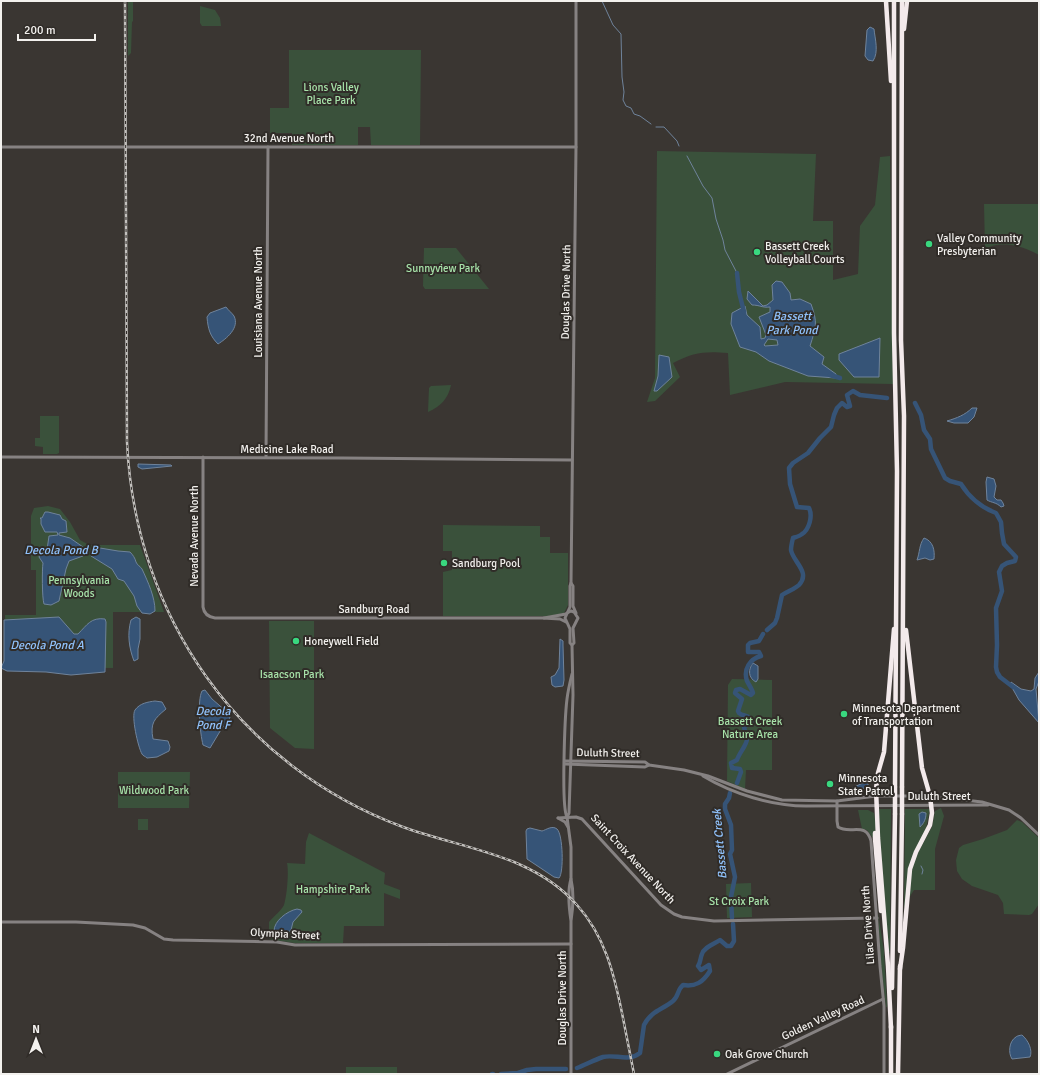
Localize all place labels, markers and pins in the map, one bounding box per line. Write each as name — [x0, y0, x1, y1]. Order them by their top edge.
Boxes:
place label: Valley Community Presbyterian — [937, 232, 1022, 258]
marker: Valley Community Presbyterian — [924, 239, 934, 249]
place label: Bassett Creek Volleyball Courts — [765, 240, 845, 266]
marker: Bassett Creek Volleyball Courts — [752, 247, 762, 257]
place label: Sandburg Pool — [452, 557, 520, 570]
marker: Sandburg Pool — [439, 558, 449, 568]
place label: Honeywell Field — [304, 635, 379, 648]
marker: Honeywell Field — [291, 636, 301, 646]
place label: Minnesota Department of Transportation — [852, 702, 960, 728]
marker: Minnesota Department of Transportation — [839, 709, 849, 719]
place label: Minnesota State Patrol — [838, 772, 893, 798]
marker: Minnesota State Patrol — [825, 779, 835, 789]
place label: Oak Grove Church — [725, 1048, 809, 1061]
marker: Oak Grove Church — [712, 1049, 722, 1059]

